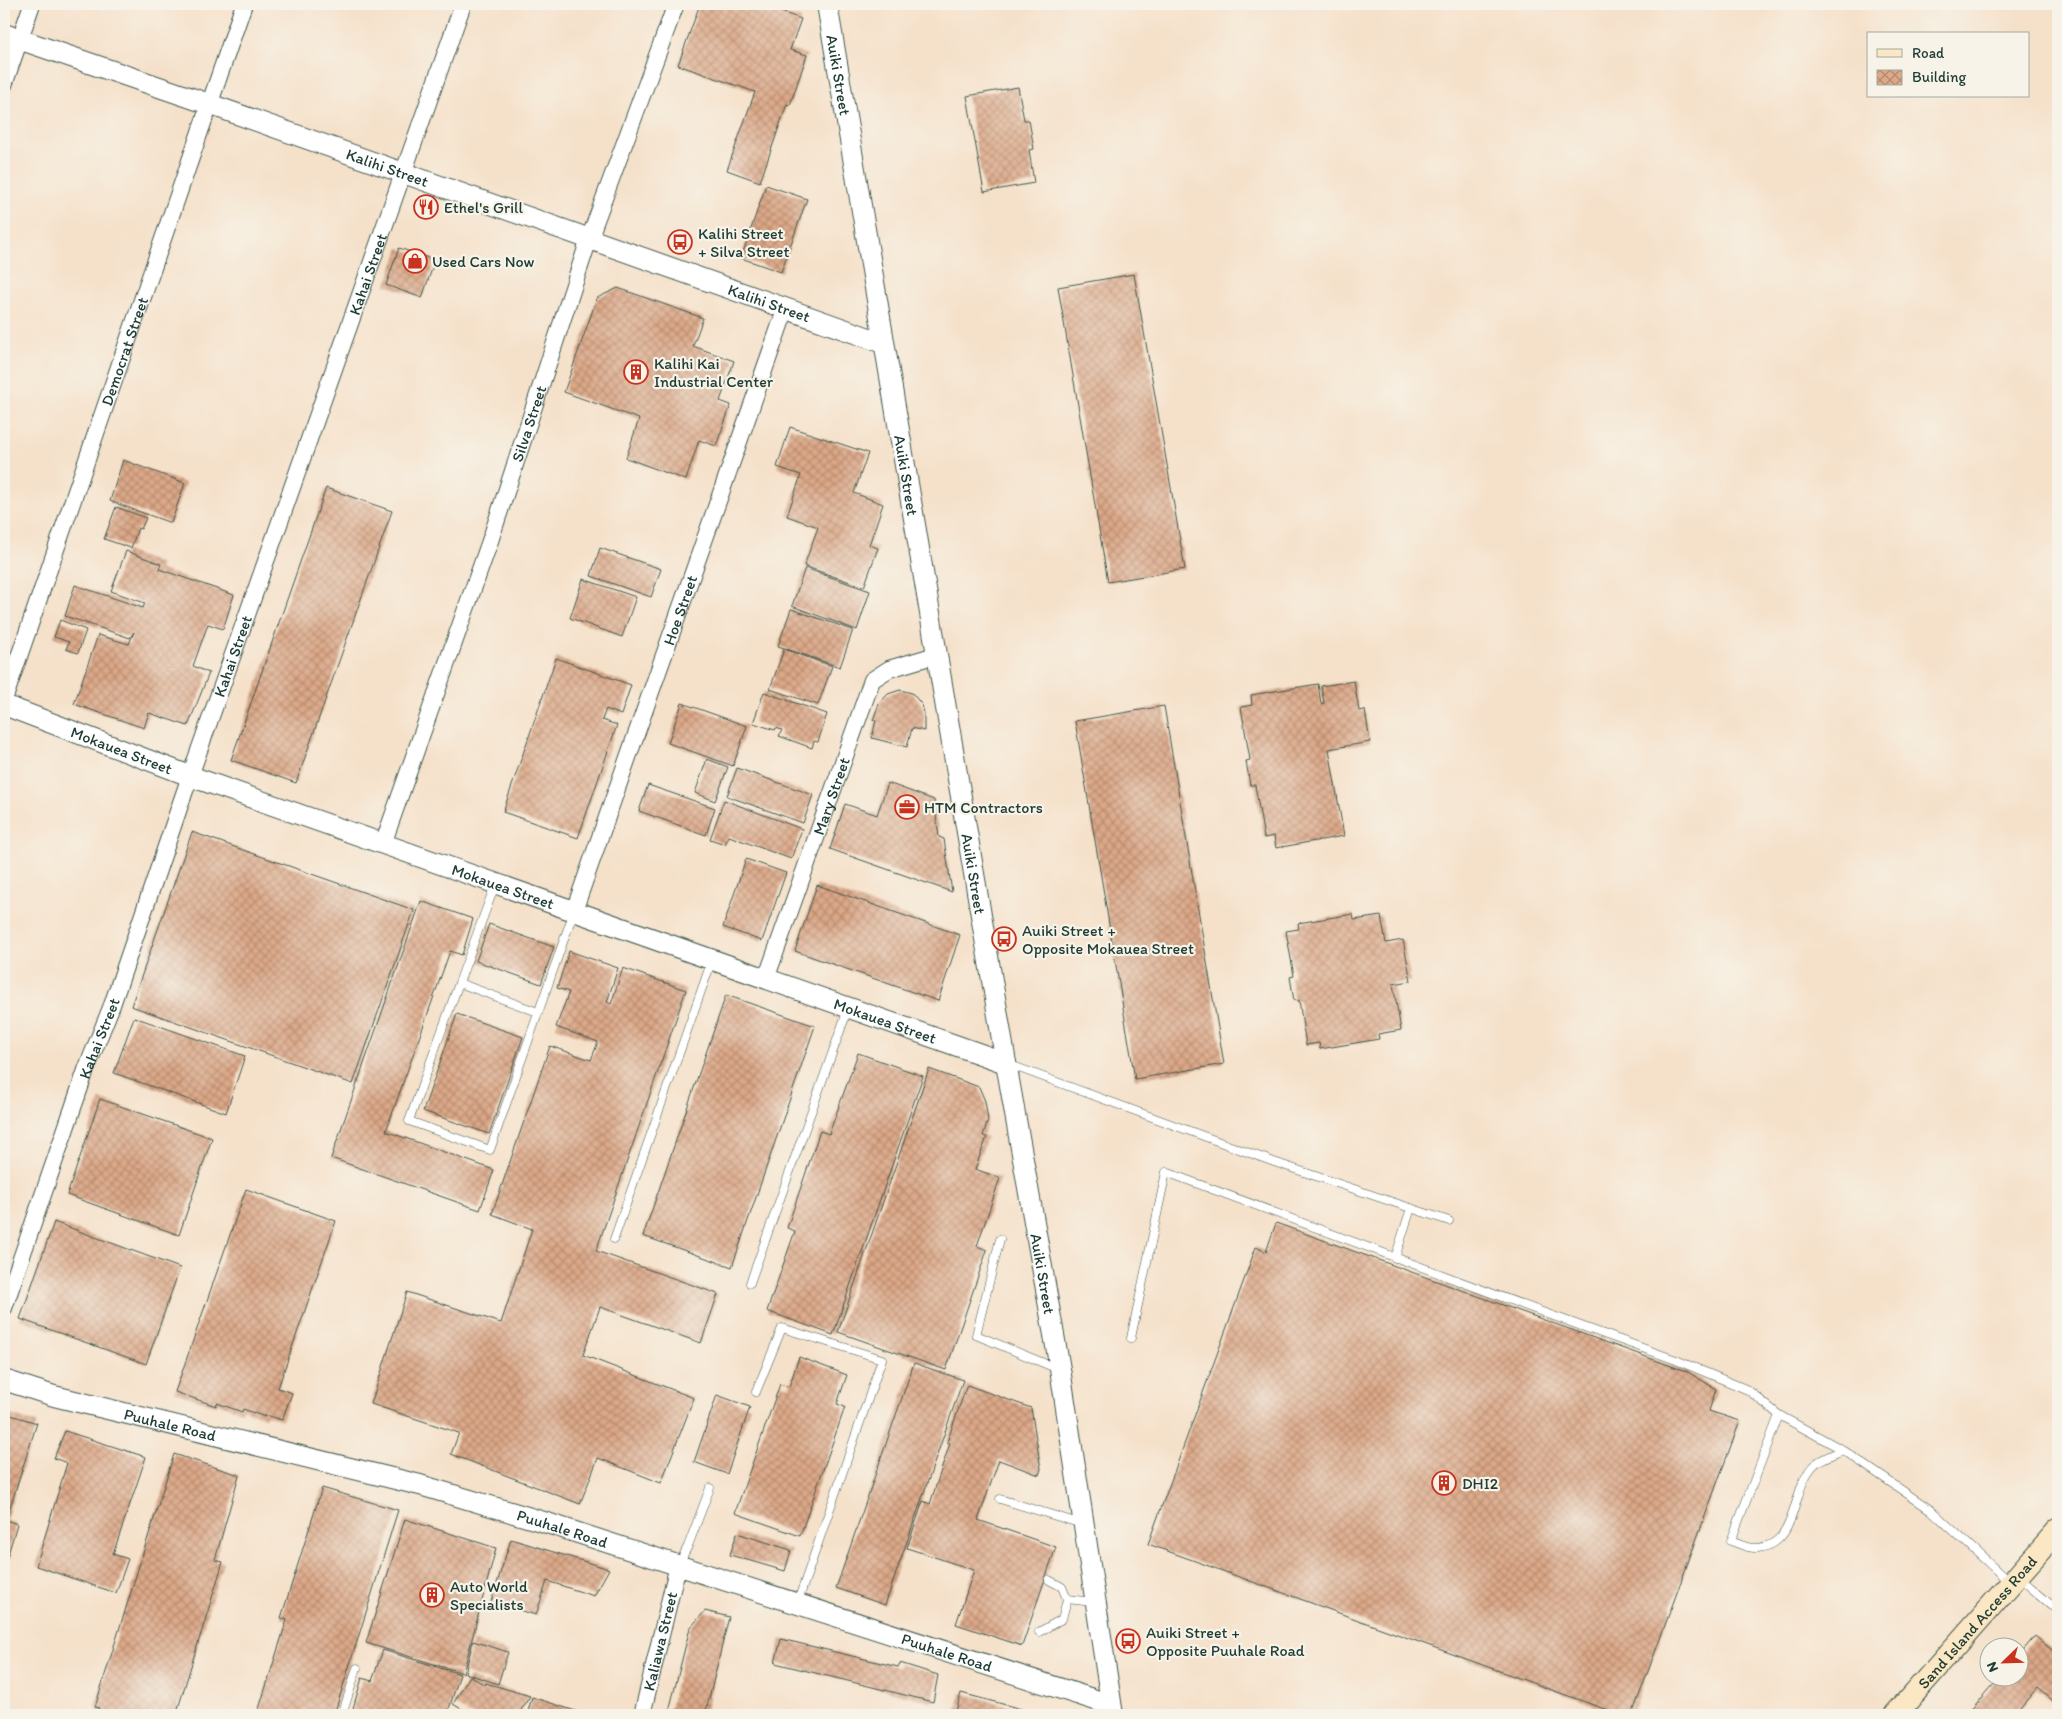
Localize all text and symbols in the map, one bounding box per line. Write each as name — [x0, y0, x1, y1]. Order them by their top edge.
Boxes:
legend — [1867, 32, 2030, 98]
street label: Auiki Street — [822, 33, 855, 117]
text: Road — [1912, 44, 1945, 62]
text: Building — [1912, 68, 1966, 86]
street label: Kalihi Street — [344, 144, 431, 191]
restaurant icon: Ethel's Grill — [413, 194, 439, 220]
place label: Ethel's Grill — [444, 198, 524, 217]
place label: Kalihi Street + Silva Street — [698, 224, 789, 261]
bus stop icon: Kalihi Street + Silva Street — [667, 229, 693, 255]
street label: Kahai Street — [345, 231, 391, 318]
shop icon: Used Cars Now — [402, 248, 428, 274]
place label: Used Cars Now — [432, 252, 535, 271]
street label: Kalihi Street — [725, 280, 813, 326]
street label: Democrat Street — [97, 294, 152, 408]
place label: Kalihi Kai Industrial Center — [654, 354, 774, 391]
building icon: Kalihi Kai Industrial Center — [623, 359, 649, 385]
street label: Silva Street — [508, 383, 550, 464]
street label: Auiki Street — [890, 434, 922, 517]
street label: Hoe Street — [659, 573, 701, 648]
street label: Kahai Street — [210, 613, 256, 700]
street label: Mokauea Street — [68, 722, 175, 778]
street label: Mary Street — [809, 755, 854, 838]
office icon: HTM Contractors — [894, 794, 920, 820]
place label: HTM Contractors — [924, 798, 1043, 817]
street label: Auiki Street — [957, 832, 990, 916]
street label: Mokauea Street — [449, 860, 557, 913]
place label: Auiki Street + Opposite Mokauea Street — [1022, 921, 1194, 958]
bus stop icon: Auiki Street + Opposite Mokauea Street — [991, 926, 1017, 952]
street label: Mokauea Street — [831, 994, 939, 1048]
street label: Kahai Street — [75, 996, 124, 1081]
street label: Auiki Street — [1026, 1232, 1059, 1316]
street label: Puuhale Road — [122, 1404, 218, 1445]
building icon: DHI2 — [1431, 1470, 1457, 1496]
place label: DHI2 — [1462, 1474, 1499, 1493]
street label: Puuhale Road — [515, 1505, 610, 1552]
street label: Sand Island Access Road — [1914, 1552, 2041, 1693]
place label: Auto World Specialists — [450, 1577, 528, 1614]
building icon: Auto World Specialists — [419, 1582, 445, 1608]
street label: Kaliawa Street — [639, 1590, 681, 1693]
place label: Auiki Street + Opposite Puuhale Road — [1146, 1623, 1305, 1660]
bus stop icon: Auiki Street + Opposite Puuhale Road — [1115, 1628, 1141, 1654]
street label: Puuhale Road — [899, 1629, 995, 1676]
north arrow — [1980, 1636, 2030, 1686]
text: N — [1983, 1659, 2002, 1675]

